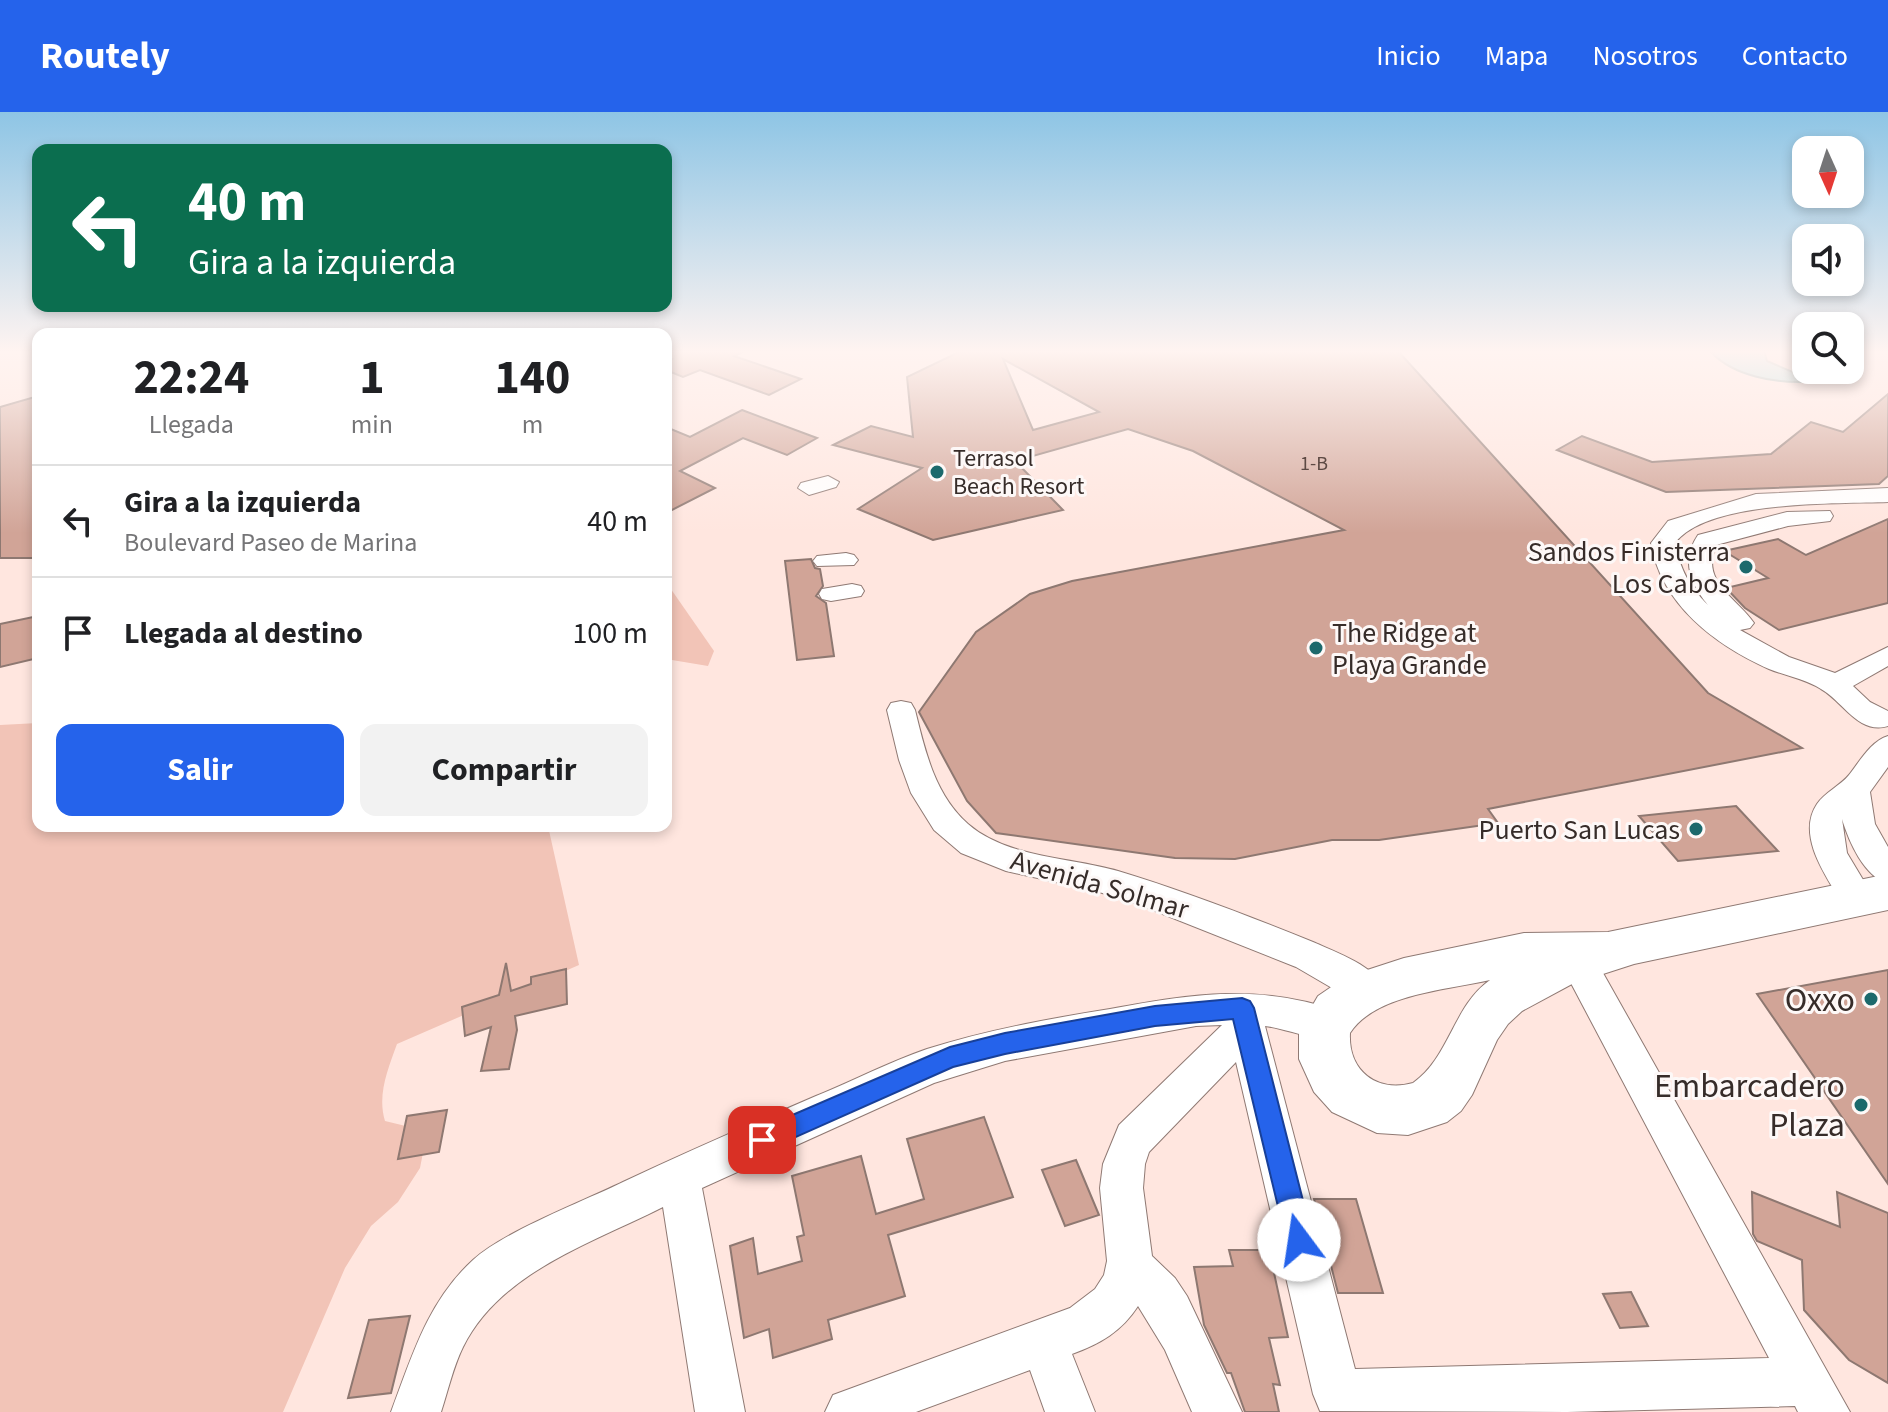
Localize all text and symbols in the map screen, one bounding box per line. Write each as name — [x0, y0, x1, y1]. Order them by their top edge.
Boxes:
text: Routely — [40, 29, 170, 83]
text: Inicio — [1376, 36, 1441, 76]
text: Mapa — [1485, 36, 1548, 76]
text: Nosotros — [1592, 36, 1698, 76]
text: Contacto — [1742, 36, 1848, 76]
north arrow — [1792, 136, 1864, 208]
map controls — [1792, 136, 1864, 384]
text: 40 m — [188, 163, 306, 242]
icon: left — [56, 176, 160, 280]
button: sound — [1792, 224, 1864, 296]
text: Gira a la izquierda — [188, 237, 456, 288]
button: search — [1792, 312, 1864, 384]
text: 22:24 — [133, 344, 249, 412]
text: 1 — [359, 344, 385, 412]
text: 140 — [494, 344, 570, 412]
text: Llegada — [149, 406, 234, 443]
text: min — [351, 406, 393, 443]
text: m — [522, 406, 543, 443]
place label: Terrasol Beach Resort — [953, 441, 1084, 504]
house number: 1-B — [1300, 450, 1328, 478]
marker: Terrasol Beach Resort — [928, 463, 946, 481]
text: Gira a la izquierda — [124, 481, 361, 524]
icon: left — [56, 499, 100, 543]
text: 40 m — [587, 500, 648, 543]
text: Boulevard Paseo de Marina — [124, 524, 417, 561]
place label: Sandos Finisterra Los Cabos — [1528, 532, 1730, 604]
marker: Sandos Finisterra Los Cabos — [1737, 558, 1755, 576]
icon: arrive — [56, 611, 100, 655]
text: Llegada al destino — [124, 612, 363, 655]
text: 100 m — [572, 612, 648, 655]
place label: The Ridge at Playa Grande — [1332, 613, 1487, 685]
marker: The Ridge at Playa Grande — [1307, 639, 1325, 657]
button: Salir — [56, 724, 344, 816]
button: Compartir — [360, 724, 648, 816]
place label: Puerto San Lucas — [1479, 810, 1680, 850]
marker: Puerto San Lucas — [1687, 820, 1705, 838]
street label: Avenida Solmar — [1006, 840, 1194, 930]
place label: Oxxo — [1785, 976, 1855, 1025]
marker: Oxxo — [1862, 990, 1880, 1008]
place label: Embarcadero Plaza — [1654, 1062, 1845, 1150]
marker: Embarcadero Plaza — [1852, 1096, 1870, 1114]
pin — [728, 1106, 796, 1174]
icon: arrive — [740, 1118, 784, 1162]
position arrow — [1257, 1198, 1341, 1282]

